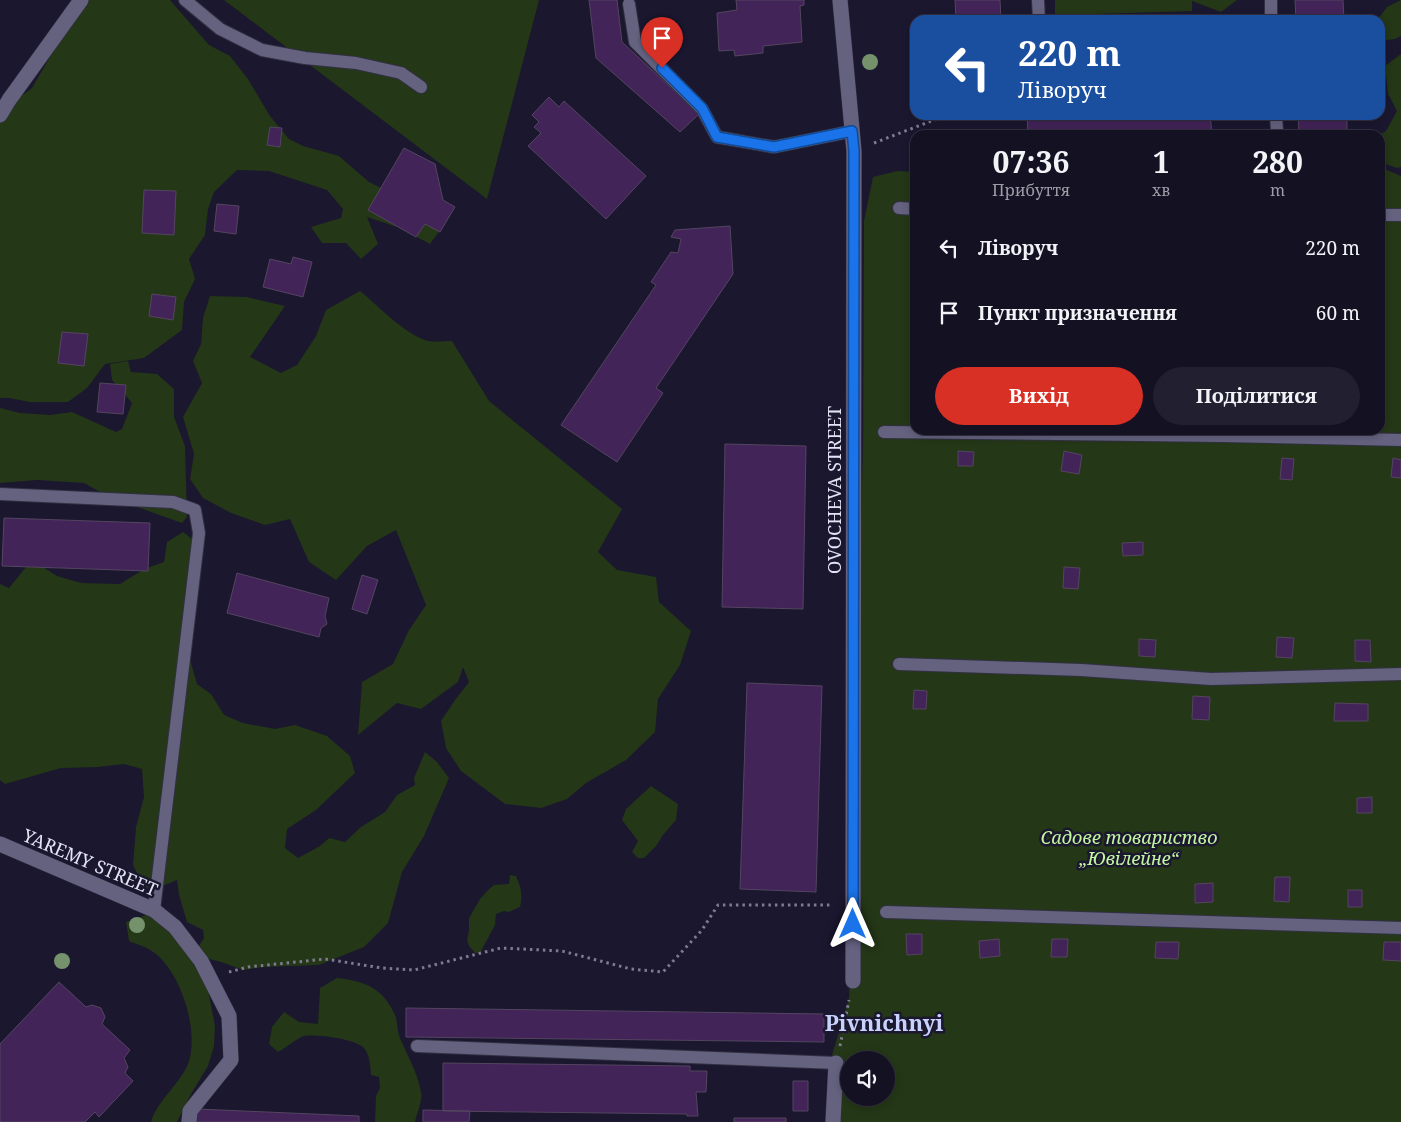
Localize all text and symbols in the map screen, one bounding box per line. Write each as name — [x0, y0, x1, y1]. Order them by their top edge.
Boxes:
pin — [641, 17, 683, 68]
icon: arrive — [648, 24, 676, 52]
text: 220 m — [1018, 29, 1121, 76]
icon: left — [935, 35, 1000, 100]
text: Ліворуч — [1018, 74, 1107, 104]
text: 07:36 — [993, 141, 1069, 182]
text: 1 — [1153, 141, 1170, 182]
text: 280 — [1252, 141, 1303, 182]
text: Прибуття — [992, 179, 1070, 201]
text: хв — [1152, 179, 1170, 201]
text: m — [1270, 179, 1285, 201]
icon: left — [935, 234, 963, 262]
text: Ліворуч — [978, 235, 1058, 261]
text: 220 m — [1305, 235, 1360, 261]
icon: arrive — [935, 299, 963, 327]
text: Пункт призначення — [978, 300, 1177, 326]
text: 60 m — [1316, 300, 1360, 326]
button: Вихід — [935, 367, 1143, 425]
button: Поділитися — [1153, 367, 1360, 425]
street label: OVOCHEVA STREET — [822, 406, 846, 574]
street label: YAREMY STREET — [18, 822, 161, 901]
park label: Садове товариство „Ювілейне“ — [1040, 825, 1218, 870]
position arrow — [826, 897, 878, 949]
district label: Pivnichnyi — [825, 1007, 944, 1037]
map controls — [840, 1051, 895, 1106]
button: sound — [840, 1051, 895, 1106]

